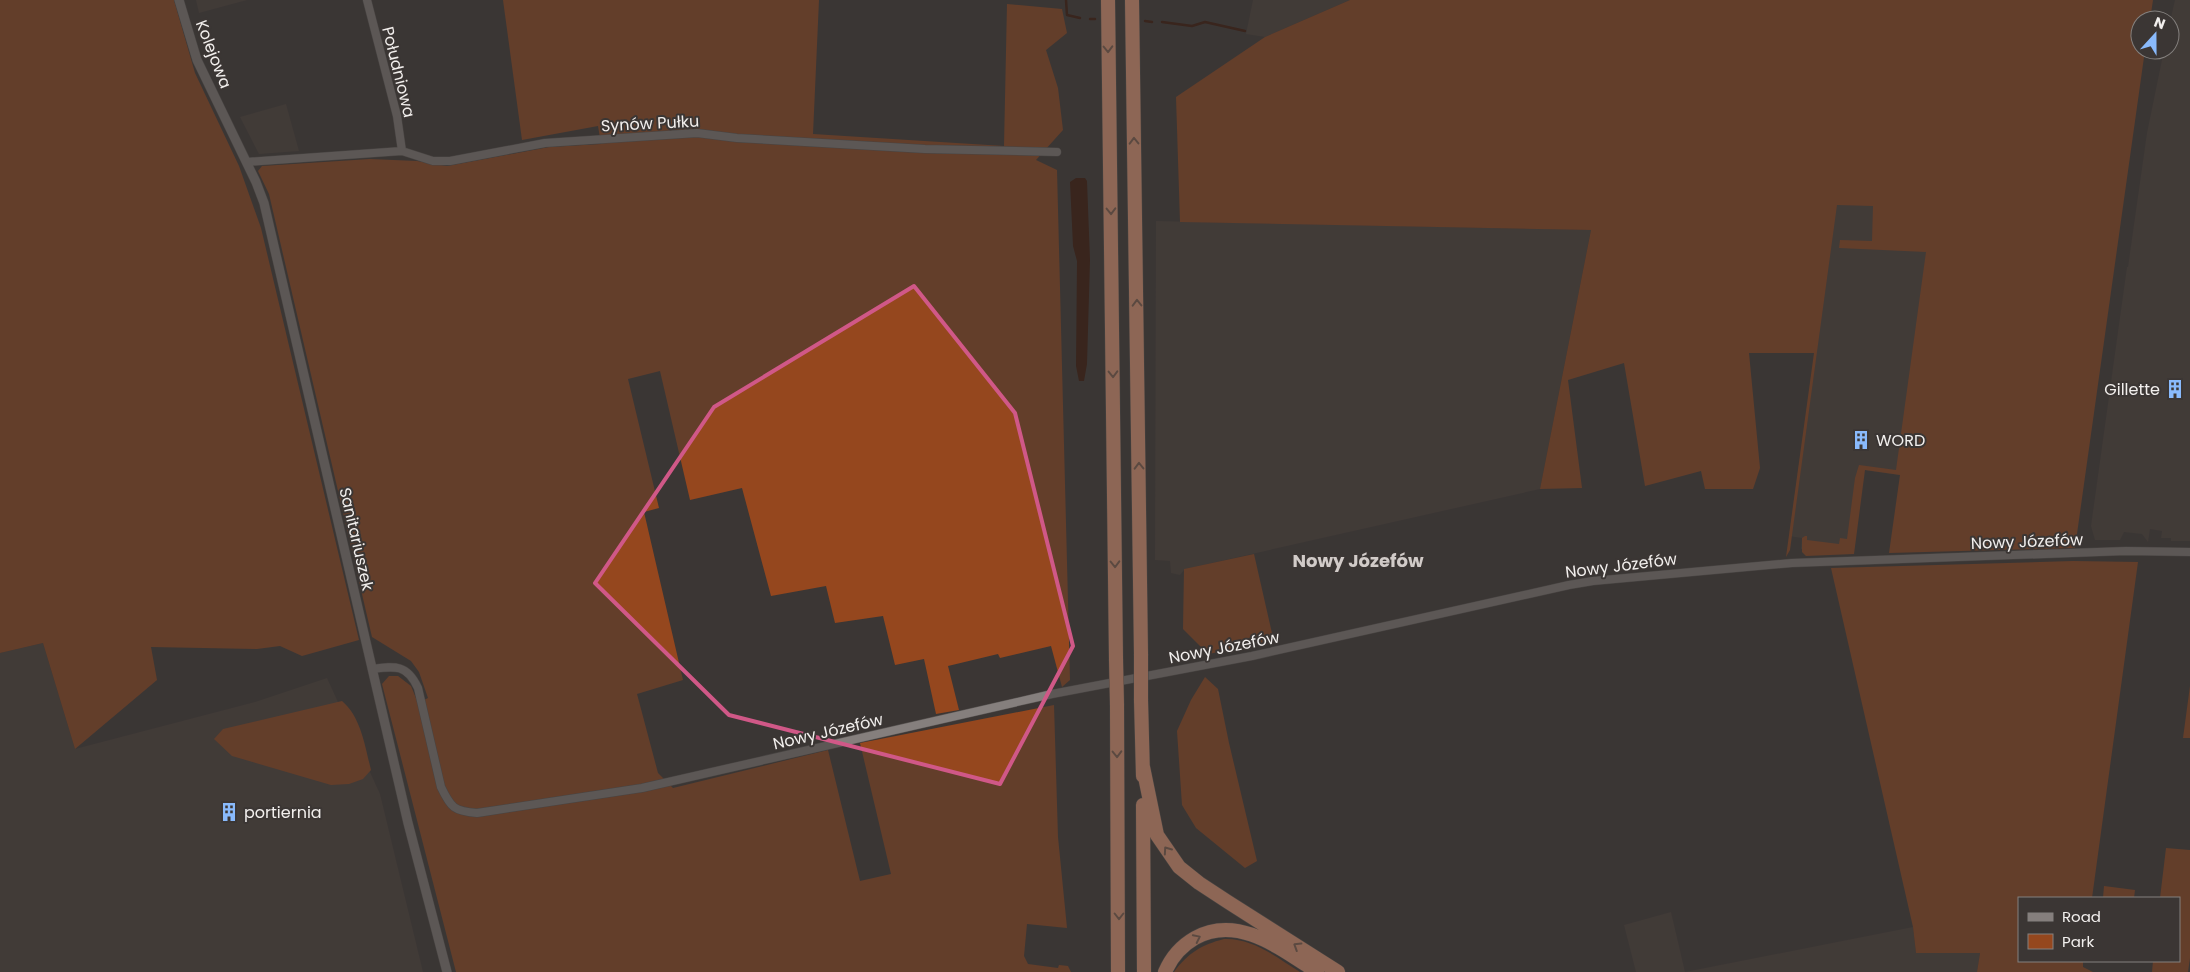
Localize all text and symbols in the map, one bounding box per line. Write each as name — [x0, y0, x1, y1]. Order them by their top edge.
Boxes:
north arrow — [2130, 10, 2180, 60]
text: N — [2151, 12, 2168, 34]
street label: Kolejowa — [190, 17, 237, 92]
street label: Południowa — [376, 24, 421, 120]
one-way arrow — [1103, 45, 1114, 53]
street label: Synów Pułku — [600, 109, 700, 138]
one-way arrow — [1129, 137, 1139, 144]
one-way arrow — [1105, 207, 1116, 215]
one-way arrow — [1131, 299, 1142, 307]
one-way arrow — [1107, 370, 1118, 378]
place label: Gillette — [2104, 378, 2160, 401]
building icon: Gillette — [2164, 378, 2186, 400]
building icon: WORD — [1850, 429, 1872, 451]
place label: WORD — [1876, 429, 1925, 452]
one-way arrow — [1134, 462, 1144, 470]
street label: Sanitariuszek — [334, 485, 380, 594]
street label: Nowy Józefów — [1970, 528, 2084, 555]
street label: Nowy Józefów — [1564, 547, 1678, 584]
district label: Nowy Józefów — [1292, 548, 1424, 573]
one-way arrow — [1110, 560, 1120, 568]
street label: Nowy Józefów — [1167, 625, 1281, 670]
street label: Nowy Józefów — [771, 708, 885, 755]
one-way arrow — [1112, 750, 1122, 758]
building icon: portiernia — [218, 801, 240, 823]
place label: portiernia — [244, 801, 322, 824]
one-way arrow — [1164, 846, 1173, 856]
legend — [2018, 897, 2180, 962]
text: Road — [2062, 906, 2101, 927]
one-way arrow — [1114, 912, 1124, 920]
text: Park — [2062, 931, 2094, 952]
one-way arrow — [1192, 933, 1201, 944]
one-way arrow — [1293, 943, 1303, 952]

